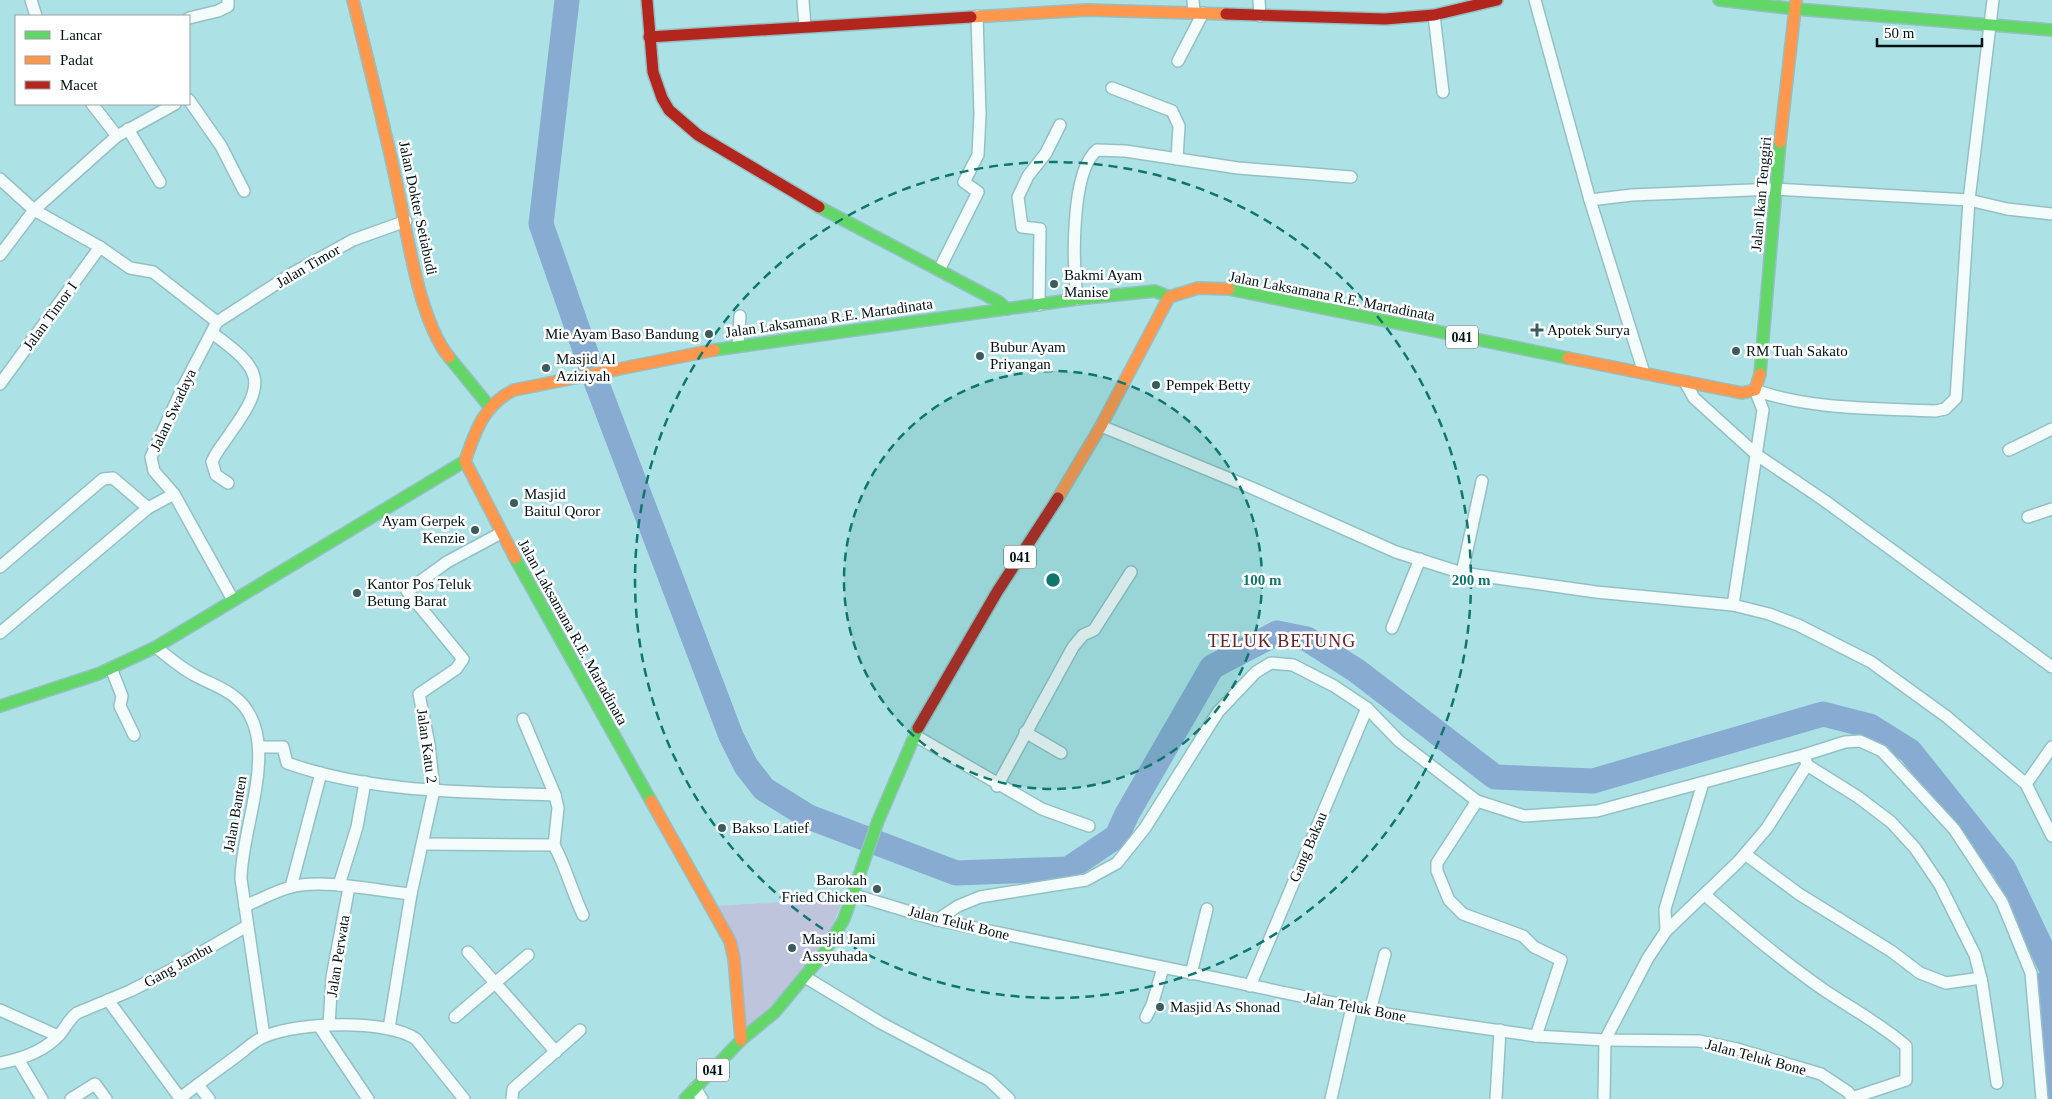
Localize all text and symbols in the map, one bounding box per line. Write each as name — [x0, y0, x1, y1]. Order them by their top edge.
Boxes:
legend — [15, 15, 190, 105]
scale bar — [1877, 15, 1982, 47]
text: 50 m — [1884, 25, 1915, 41]
text: Lancar — [60, 27, 102, 43]
text: Padat — [60, 52, 94, 68]
text: Macet — [60, 77, 98, 93]
street label: Jalan Ikan Tenggiri — [1748, 136, 1774, 252]
street label: Jalan Dokter Setiabudi — [396, 140, 440, 276]
street label: Jalan Timor — [273, 241, 343, 291]
place label: Bakmi Ayam Manise — [1064, 267, 1143, 300]
street label: Jalan Laksamana R.E. Martadinata — [1228, 268, 1437, 324]
marker: Bakmi Ayam Manise — [1048, 278, 1060, 290]
street label: Jalan Timor I — [20, 279, 80, 353]
street label: Jalan Laksamana R.E. Martadinata — [724, 295, 934, 341]
place label: Apotek Surya — [1547, 322, 1630, 338]
marker: Apotek Surya — [1531, 324, 1543, 336]
place label: Mie Ayam Baso Bandung — [545, 326, 699, 342]
road number: 041 — [1446, 326, 1478, 348]
marker: Mie Ayam Baso Bandung — [703, 328, 715, 340]
place label: Bubur Ayam Priyangan — [990, 339, 1066, 372]
place label: RM Tuah Sakato — [1746, 343, 1848, 359]
marker: RM Tuah Sakato — [1730, 345, 1742, 357]
marker: Bubur Ayam Priyangan — [974, 350, 986, 362]
place label: Masjid Al Aziziyah — [556, 351, 616, 384]
marker: Masjid Al Aziziyah — [540, 362, 552, 374]
street label: Jalan Swadaya — [147, 366, 199, 454]
place label: Pempek Betty — [1166, 377, 1251, 393]
marker: Pempek Betty — [1150, 379, 1162, 391]
place label: Masjid Baitul Qoror — [524, 486, 600, 519]
marker: Masjid Baitul Qoror — [508, 497, 520, 509]
place label: Ayam Gerpek Kenzie — [382, 513, 465, 546]
marker: Ayam Gerpek Kenzie — [469, 524, 481, 536]
street label: Jalan Laksamana R.E. Martadinata — [515, 536, 631, 728]
road number: 041 — [1004, 546, 1036, 568]
centre of rings — [1044, 571, 1062, 589]
text: 100 m — [1243, 572, 1282, 588]
text: 200 m — [1452, 572, 1491, 588]
place label: Kantor Pos Teluk Betung Barat — [367, 576, 472, 609]
marker: Kantor Pos Teluk Betung Barat — [351, 587, 363, 599]
district label: TELUK BETUNG — [1208, 631, 1356, 651]
street label: Jalan Katu 2 — [414, 708, 440, 784]
street label: Jalan Banten — [220, 774, 250, 853]
street label: Gang Bakau — [1286, 809, 1330, 884]
place label: Bakso Latief — [732, 820, 809, 836]
marker: Bakso Latief — [716, 822, 728, 834]
place label: Barokah Fried Chicken — [782, 872, 867, 905]
marker: Barokah Fried Chicken — [871, 883, 883, 895]
street label: Jalan Teluk Bone — [907, 903, 1012, 943]
street label: Jalan Perwata — [324, 913, 352, 998]
place label: Masjid Jami Assyuhada — [802, 931, 876, 964]
street label: Gang Jambu — [141, 939, 215, 990]
marker: Masjid Jami Assyuhada — [786, 942, 798, 954]
street label: Jalan Teluk Bone — [1303, 989, 1408, 1025]
place label: Masjid As Shonad — [1170, 999, 1281, 1015]
marker: Masjid As Shonad — [1154, 1001, 1166, 1013]
street label: Jalan Teluk Bone — [1704, 1036, 1808, 1078]
road number: 041 — [697, 1058, 729, 1082]

